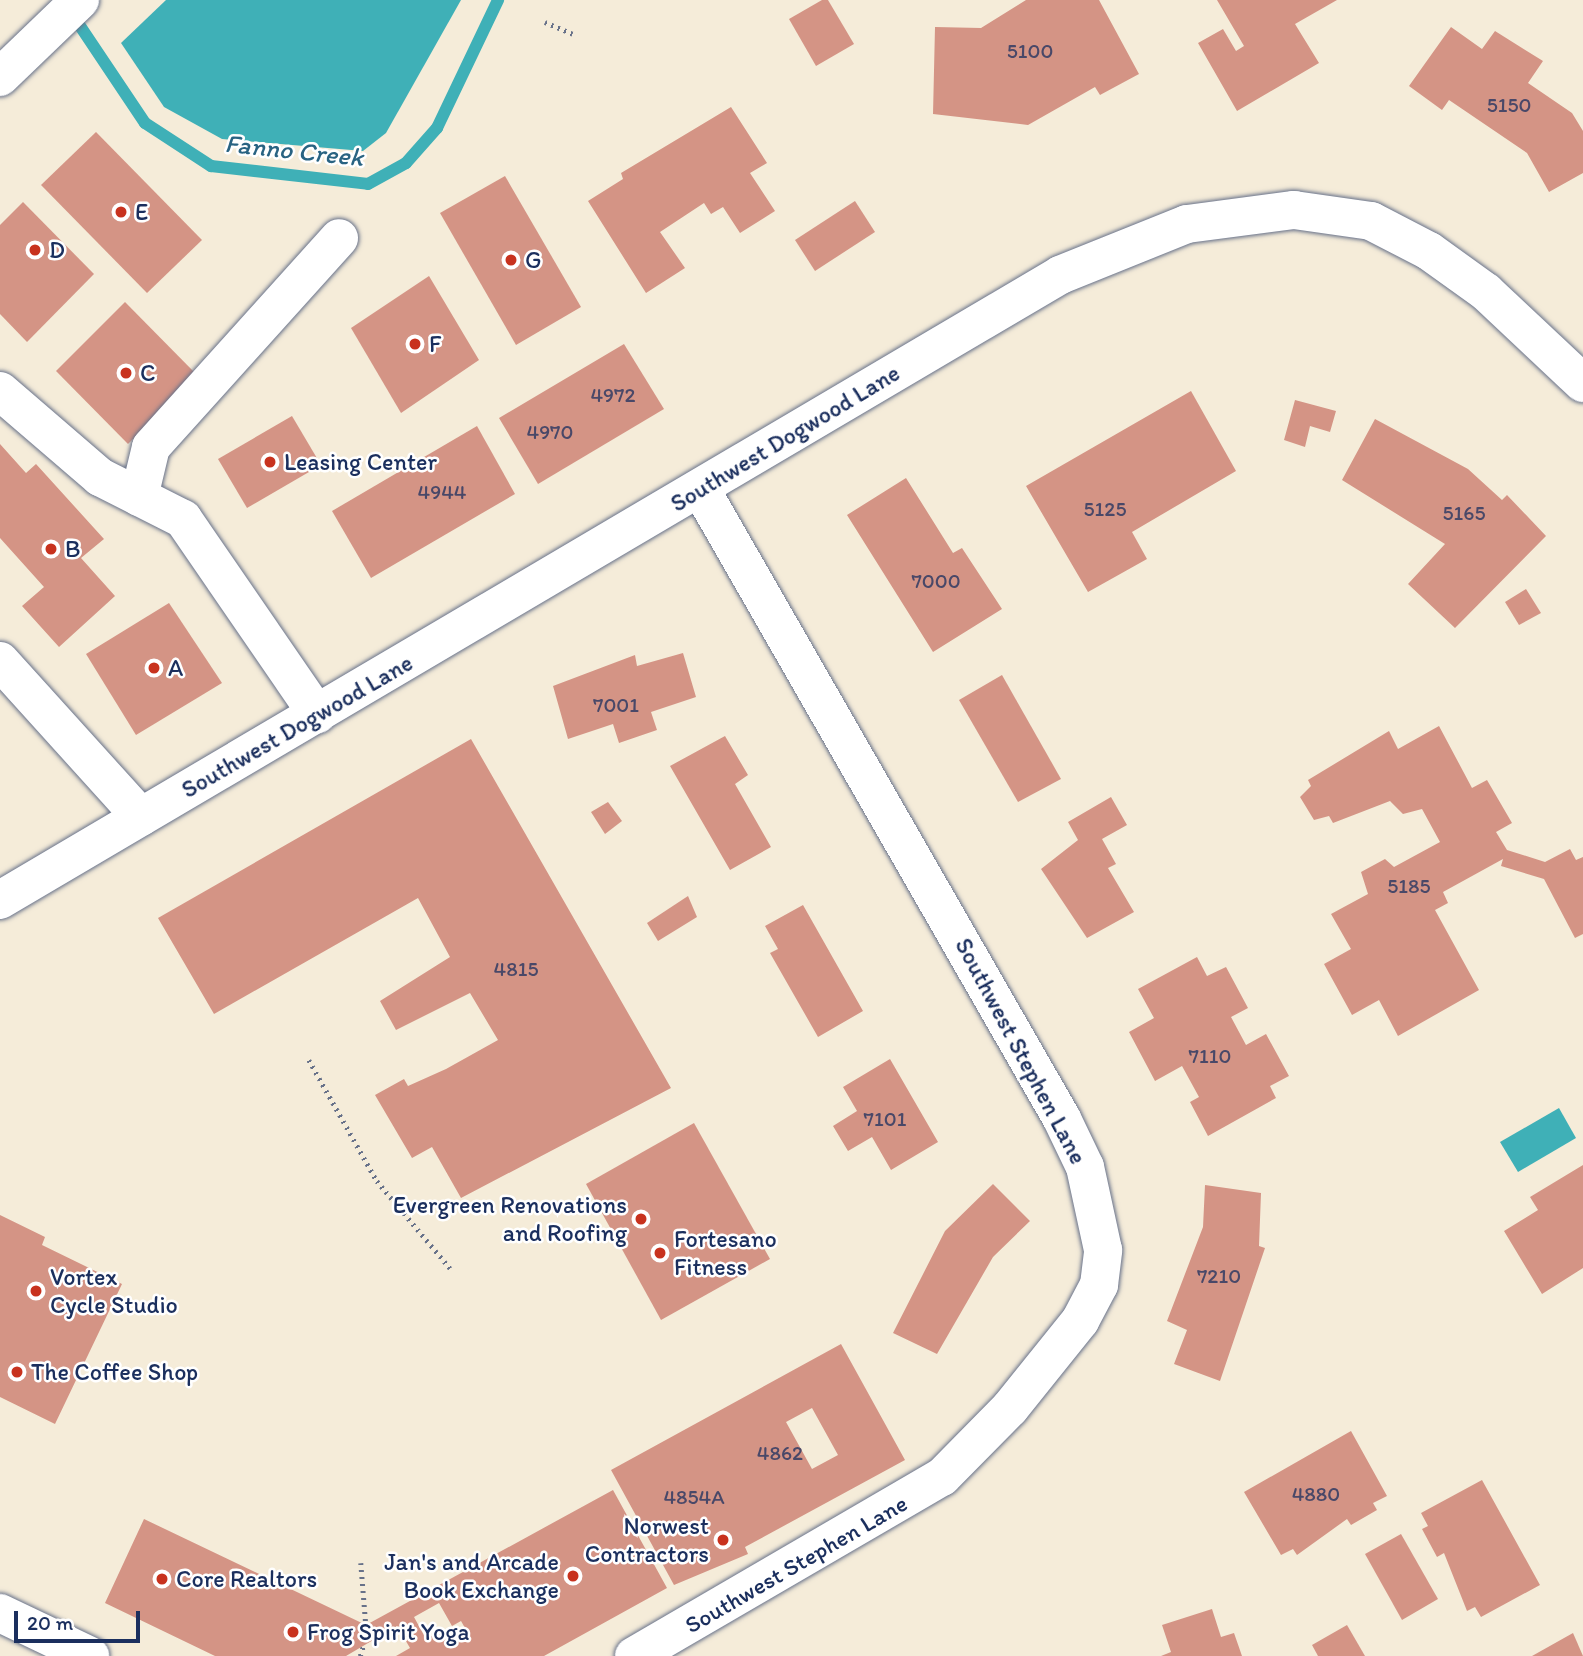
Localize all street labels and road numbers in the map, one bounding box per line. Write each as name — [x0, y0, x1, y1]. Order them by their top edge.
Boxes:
street label: Southwest Dogwood Lane — [665, 358, 905, 518]
street label: Southwest Dogwood Lane — [176, 648, 418, 804]
street label: Southwest Stephen Lane — [949, 933, 1093, 1169]
street label: Southwest Stephen Lane — [680, 1489, 912, 1639]

